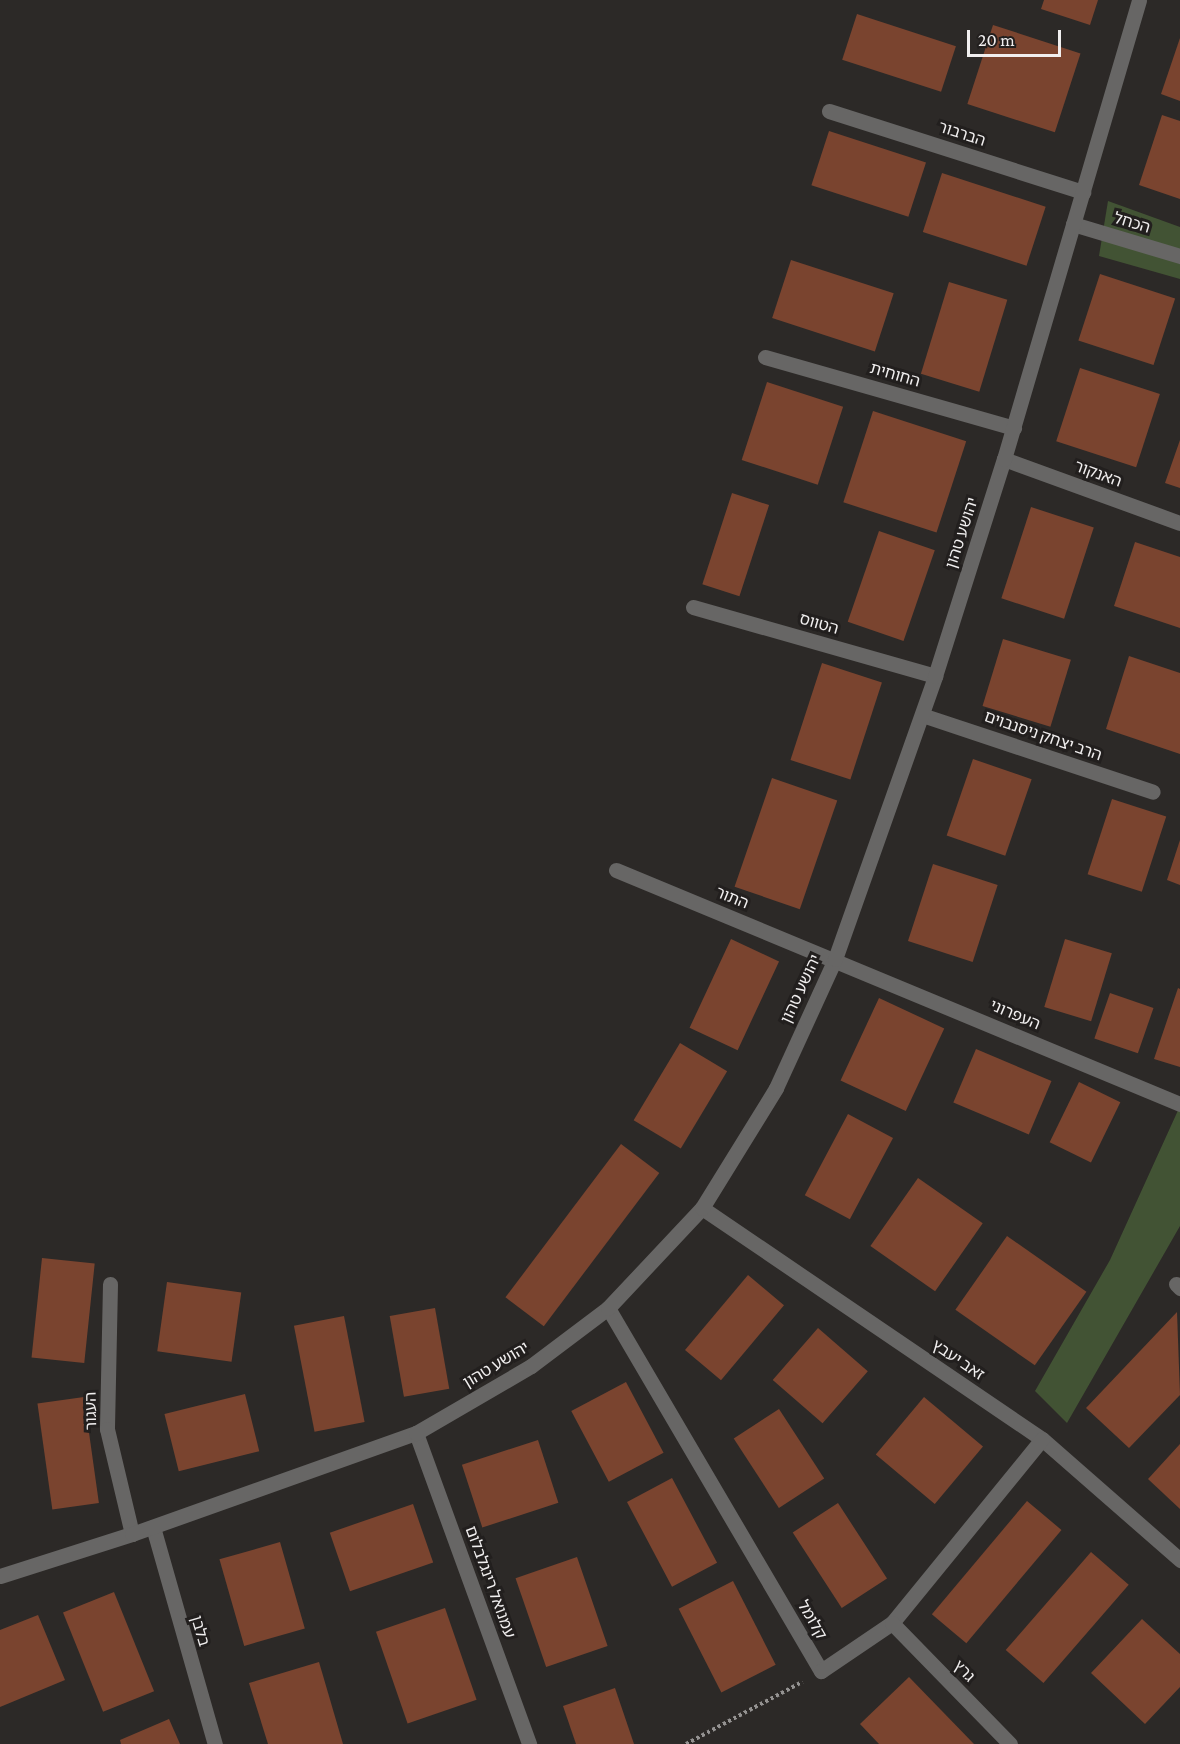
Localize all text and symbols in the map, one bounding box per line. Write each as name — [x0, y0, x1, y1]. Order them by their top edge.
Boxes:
scale bar — [970, 18, 1064, 56]
text: 20 m — [978, 30, 1015, 50]
street label: הברבור — [936, 117, 988, 151]
street label: הכחל — [1111, 208, 1153, 238]
street label: החוחית — [868, 359, 922, 391]
street label: האנקור — [1072, 457, 1124, 491]
street label: יהושע טהון — [941, 495, 983, 571]
street label: הטווס — [797, 609, 841, 639]
street label: הרב יצחק ניסנבוים — [982, 707, 1104, 765]
street label: התור — [713, 883, 751, 913]
street label: יהושע טהון — [777, 952, 825, 1026]
street label: העפרוני — [987, 996, 1043, 1034]
street label: זאב יעבץ — [928, 1335, 988, 1385]
street label: יהושע טהון — [459, 1338, 533, 1392]
street label: העגור — [81, 1392, 101, 1430]
street label: עמנואל רינגלבלום — [461, 1523, 519, 1641]
street label: קלומל — [793, 1597, 831, 1643]
street label: בלבן — [186, 1613, 214, 1649]
street label: גרץ — [949, 1656, 979, 1686]

